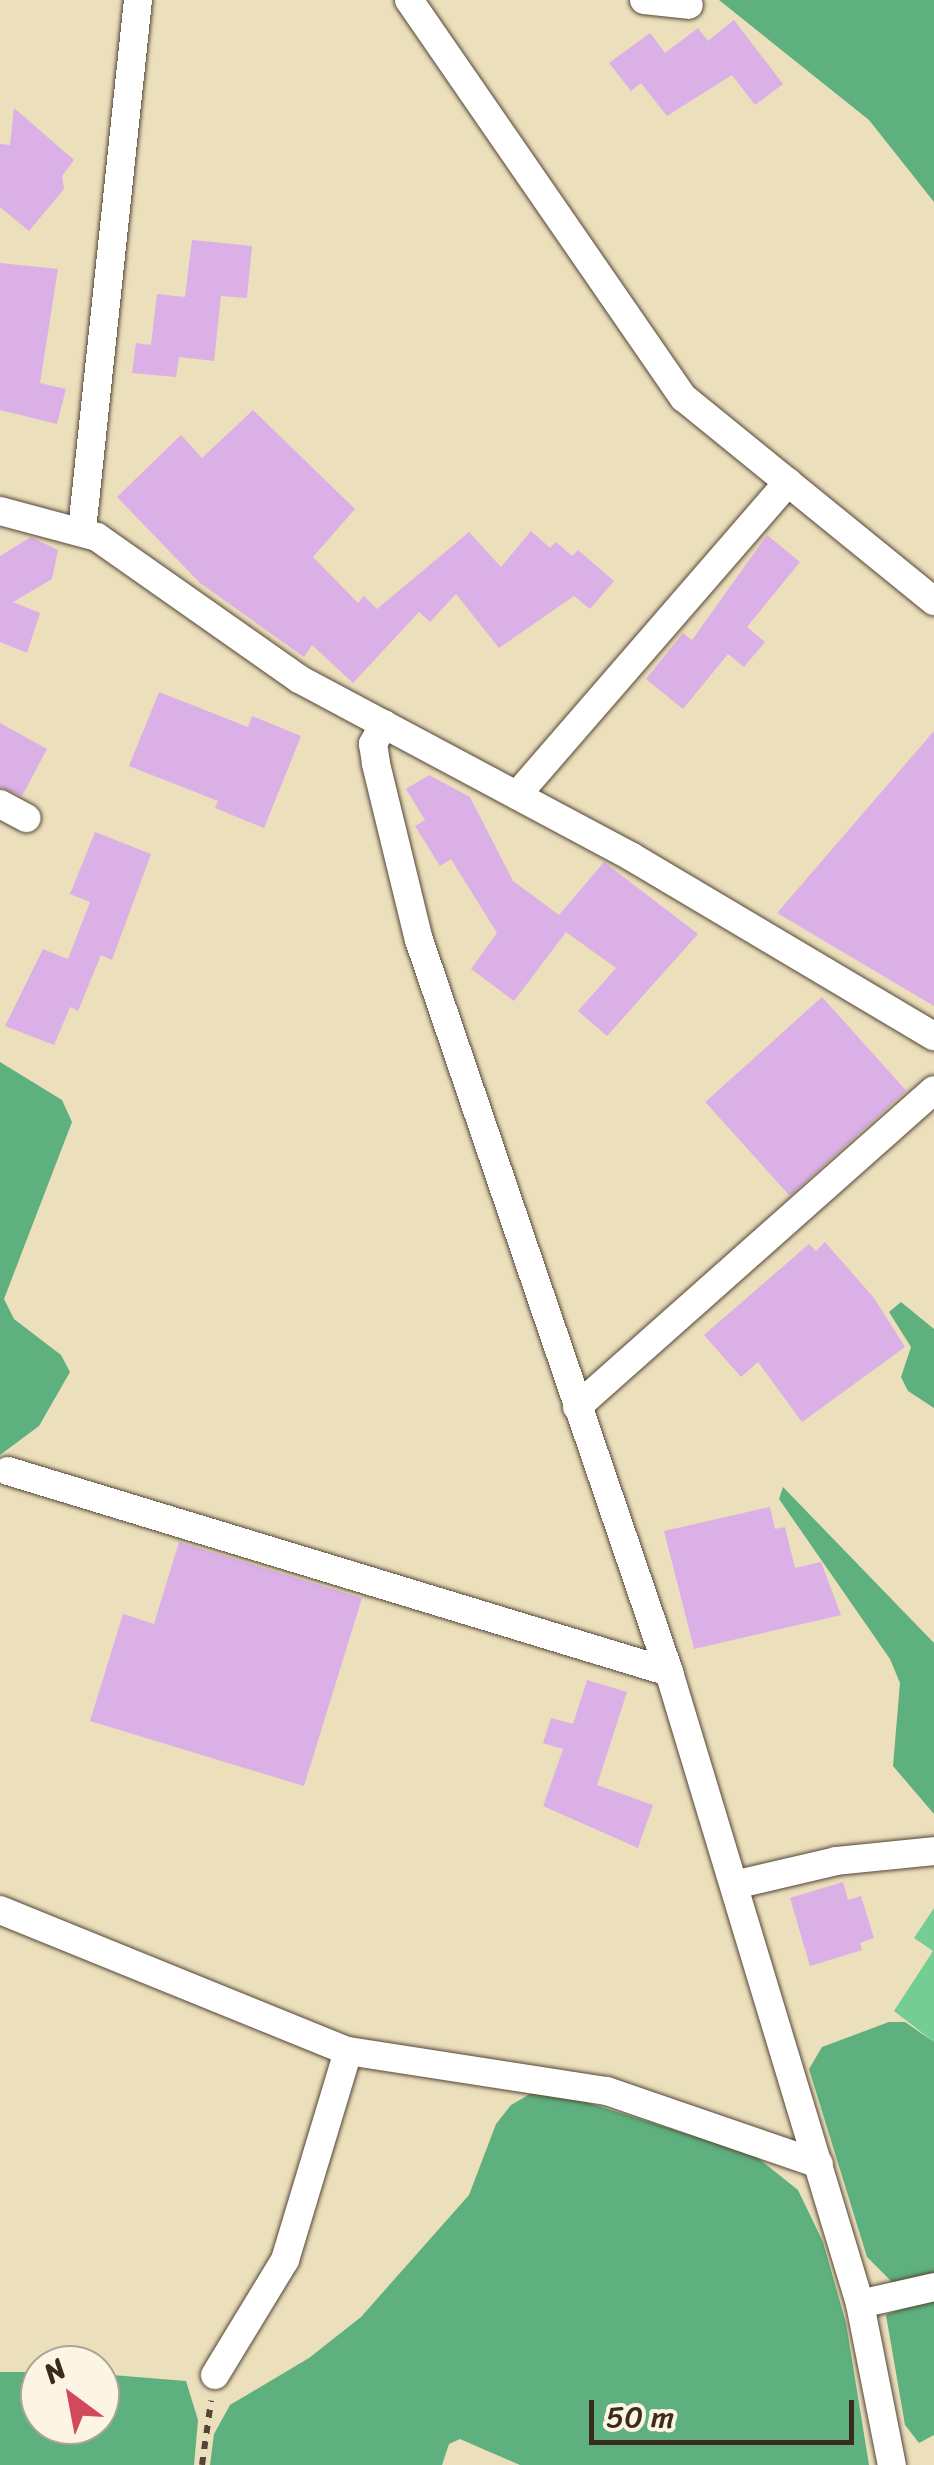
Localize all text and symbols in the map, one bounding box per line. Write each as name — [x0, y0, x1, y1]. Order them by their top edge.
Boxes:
north arrow — [20, 2345, 120, 2445]
text: N — [34, 2345, 76, 2397]
scale bar — [594, 2380, 859, 2442]
text: 50 m — [606, 2390, 674, 2444]

